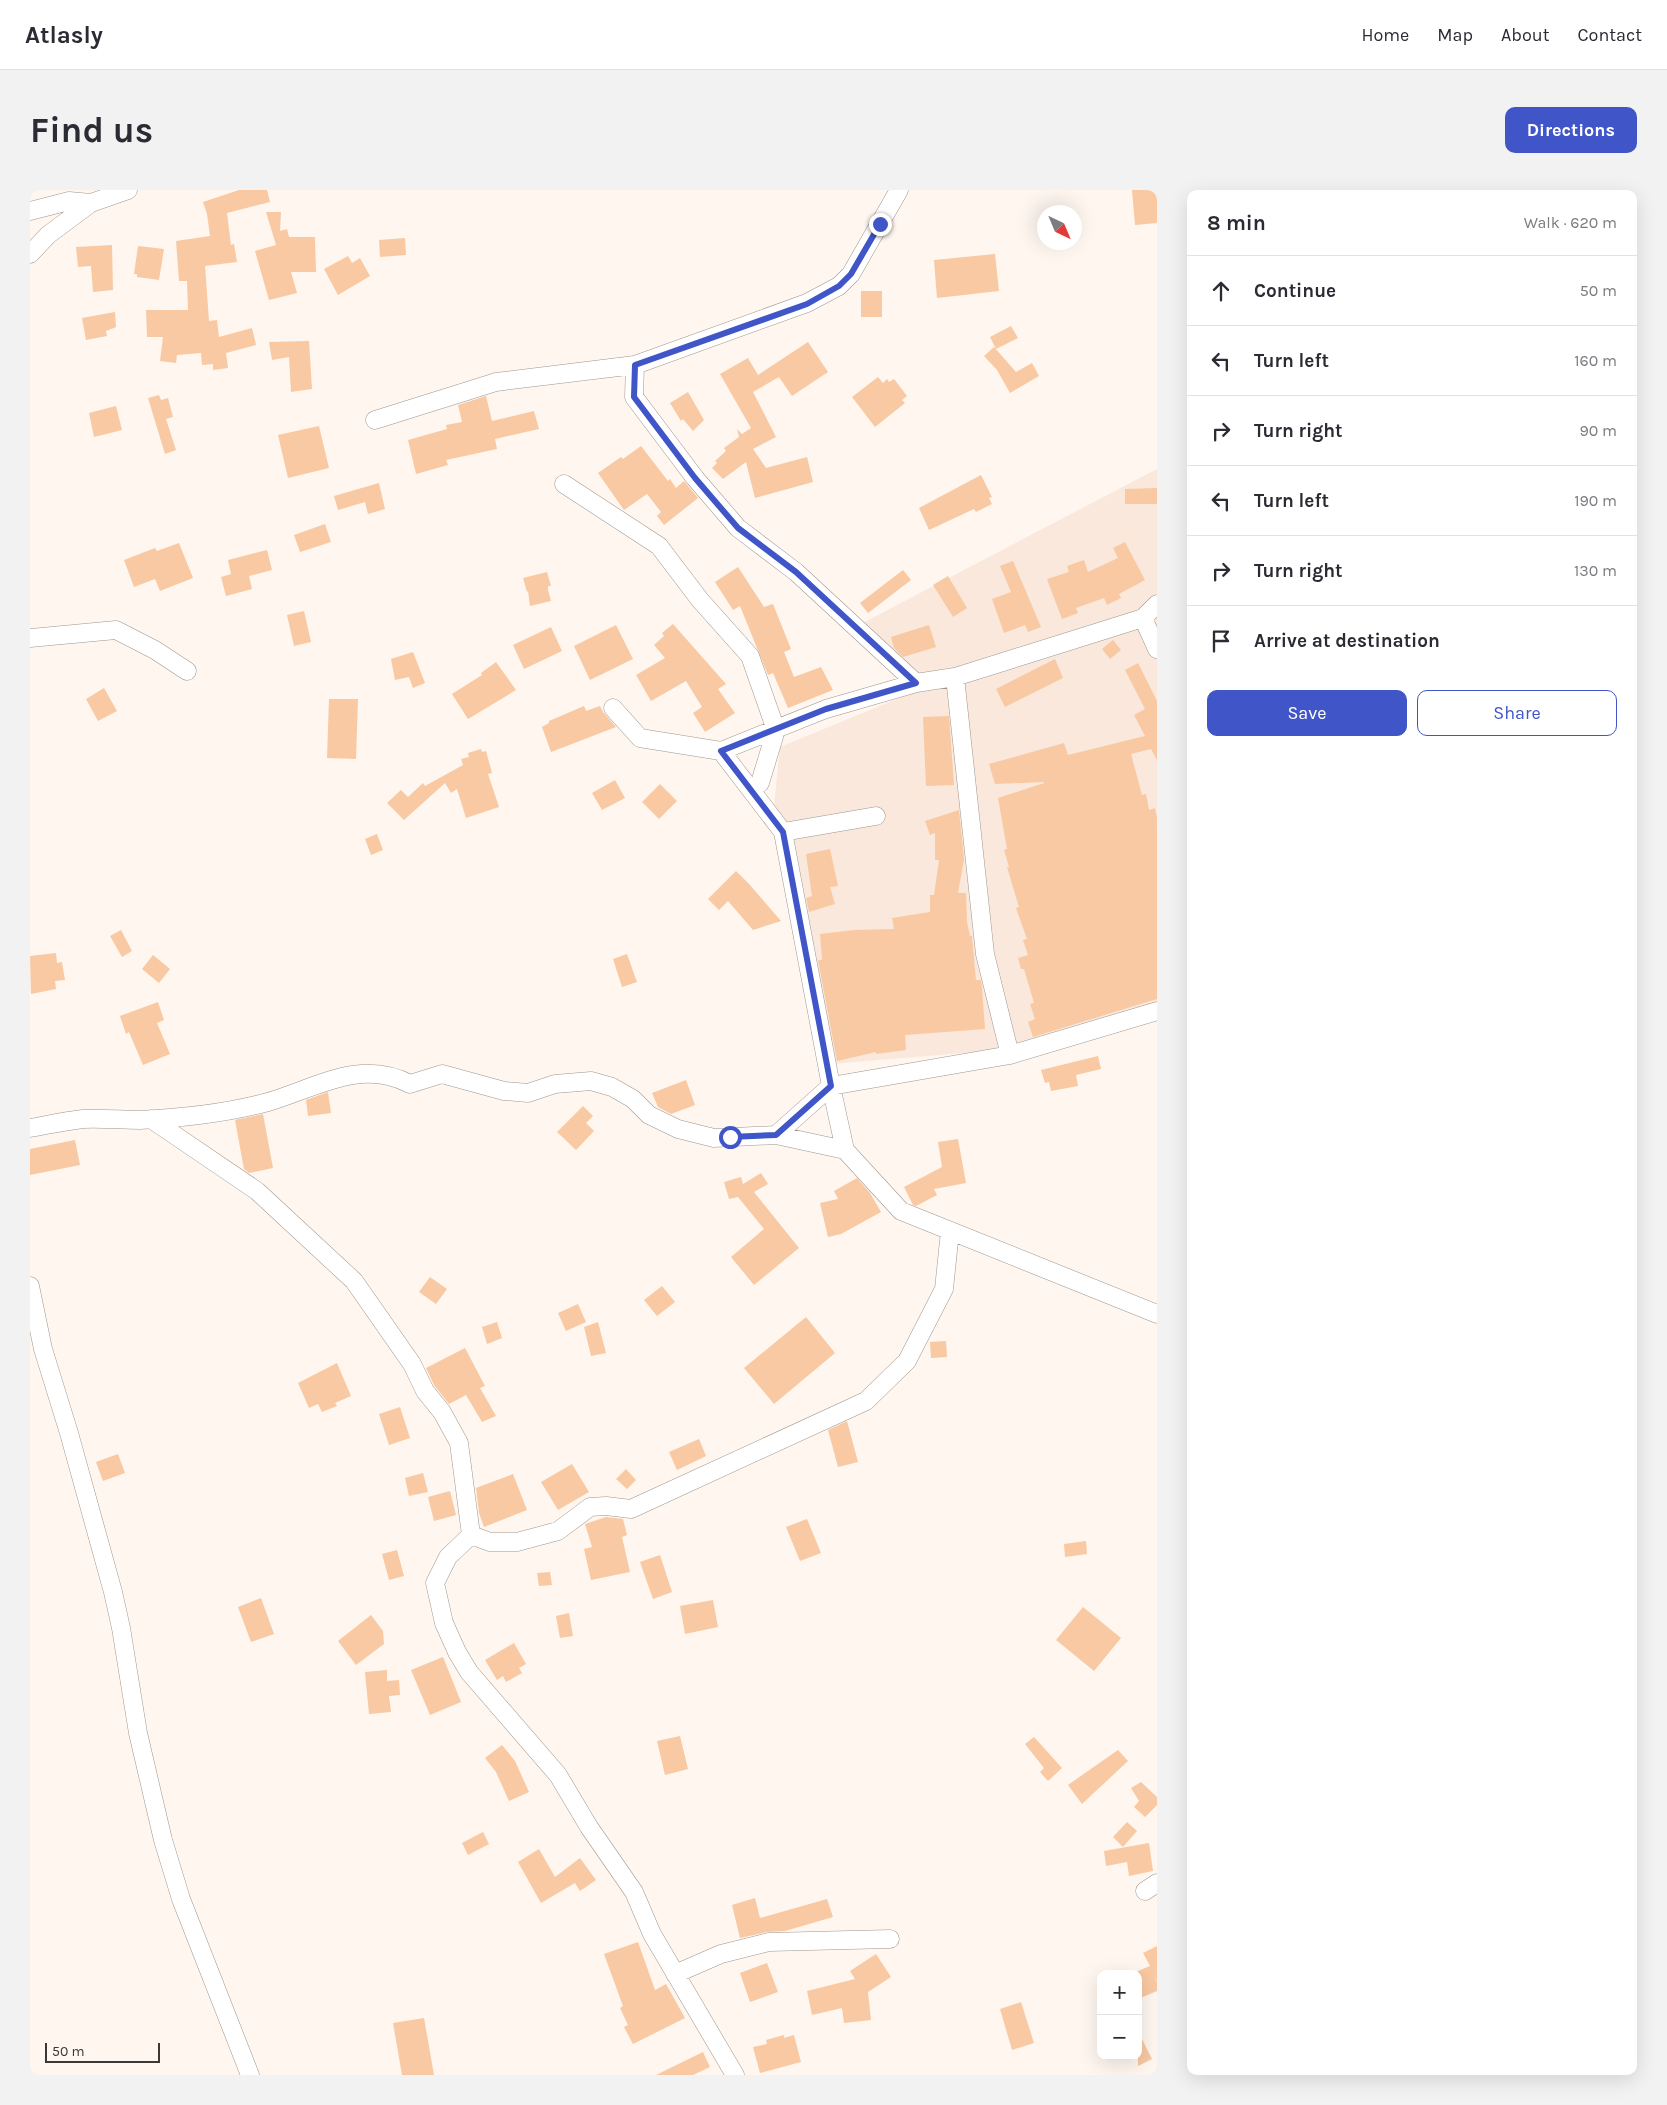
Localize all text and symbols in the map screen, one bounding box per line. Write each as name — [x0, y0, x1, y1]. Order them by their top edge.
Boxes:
text: Atlasly — [25, 21, 103, 49]
text: Home — [1361, 24, 1409, 46]
text: Map — [1437, 24, 1473, 46]
text: About — [1501, 24, 1550, 46]
text: Contact — [1578, 24, 1642, 46]
button: Directions — [1505, 107, 1637, 153]
text: Find us — [30, 110, 153, 151]
north arrow — [1037, 205, 1082, 250]
text: 8 min — [1207, 211, 1266, 235]
route end — [869, 213, 892, 236]
text: Walk · 620 m — [1524, 213, 1617, 232]
icon: ahead — [1207, 277, 1235, 305]
text: Continue — [1254, 280, 1336, 302]
text: 50 m — [1580, 281, 1617, 300]
icon: left — [1207, 347, 1235, 375]
text: Turn left — [1254, 350, 1329, 372]
text: 160 m — [1574, 351, 1617, 370]
icon: right — [1207, 417, 1235, 445]
text: Turn right — [1254, 420, 1343, 442]
text: 90 m — [1579, 421, 1617, 440]
icon: left — [1207, 487, 1235, 515]
text: Turn left — [1254, 490, 1329, 512]
text: 190 m — [1574, 491, 1617, 510]
icon: right — [1207, 557, 1235, 585]
text: Turn right — [1254, 560, 1343, 582]
text: 130 m — [1574, 561, 1617, 580]
icon: arrive — [1207, 627, 1235, 655]
text: Arrive at destination — [1254, 630, 1440, 652]
button: Save — [1207, 690, 1407, 736]
button: Share — [1417, 690, 1617, 736]
route start — [719, 1126, 742, 1149]
map controls — [1097, 1970, 1142, 2060]
button: + — [1097, 1970, 1142, 2015]
button: − — [1097, 2015, 1142, 2060]
scale bar — [45, 2040, 160, 2063]
text: 50 m — [52, 2043, 85, 2060]

